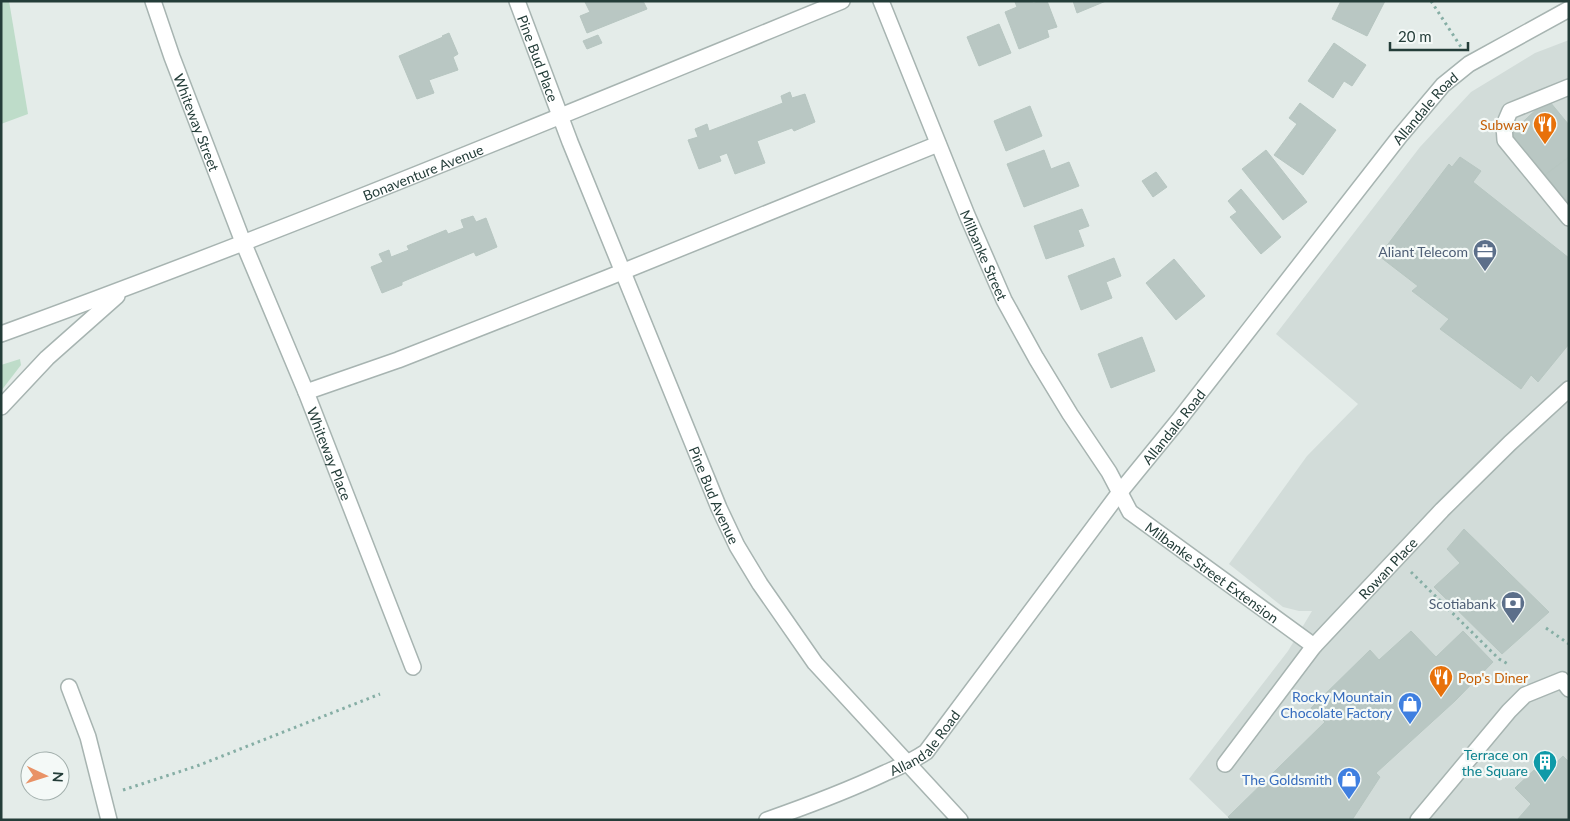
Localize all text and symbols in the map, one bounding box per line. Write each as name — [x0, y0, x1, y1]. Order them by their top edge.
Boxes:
street label: Pine Bud Place — [514, 12, 562, 104]
scale bar — [1390, 20, 1468, 52]
text: 20 m — [1398, 27, 1432, 45]
street label: Allandale Road — [1388, 68, 1461, 148]
street label: Whiteway Street — [171, 71, 223, 173]
restaurant icon: Subway — [1532, 111, 1558, 145]
place label: Subway — [1480, 116, 1529, 133]
street label: Bonaventure Avenue — [360, 140, 486, 204]
street label: Milbanke Street — [957, 207, 1011, 303]
office icon: Aliant Telecom — [1472, 238, 1498, 272]
place label: Aliant Telecom — [1378, 243, 1468, 260]
street label: Allandale Road — [1138, 386, 1208, 467]
street label: Whiteway Place — [304, 404, 356, 503]
street label: Pine Bud Avenue — [686, 444, 743, 546]
street label: Milbanke Street Extension — [1142, 518, 1282, 626]
street label: Rowan Place — [1355, 534, 1420, 602]
bank icon: Scotiabank — [1500, 590, 1526, 624]
place label: Scotiabank — [1429, 595, 1497, 612]
restaurant icon: Pop's Diner — [1428, 664, 1454, 698]
place label: Pop's Diner — [1458, 669, 1528, 686]
place label: Rocky Mountain Chocolate Factory — [1280, 688, 1393, 721]
shop icon: Rocky Mountain Chocolate Factory — [1397, 691, 1423, 725]
street label: Allandale Road — [887, 707, 963, 779]
place label: Terrace on the Square — [1462, 746, 1528, 779]
building icon: Terrace on the Square — [1532, 749, 1558, 783]
north arrow — [20, 751, 70, 801]
shop icon: The Goldsmith — [1336, 766, 1362, 800]
text: N — [50, 771, 67, 783]
place label: The Goldsmith — [1242, 771, 1332, 788]

